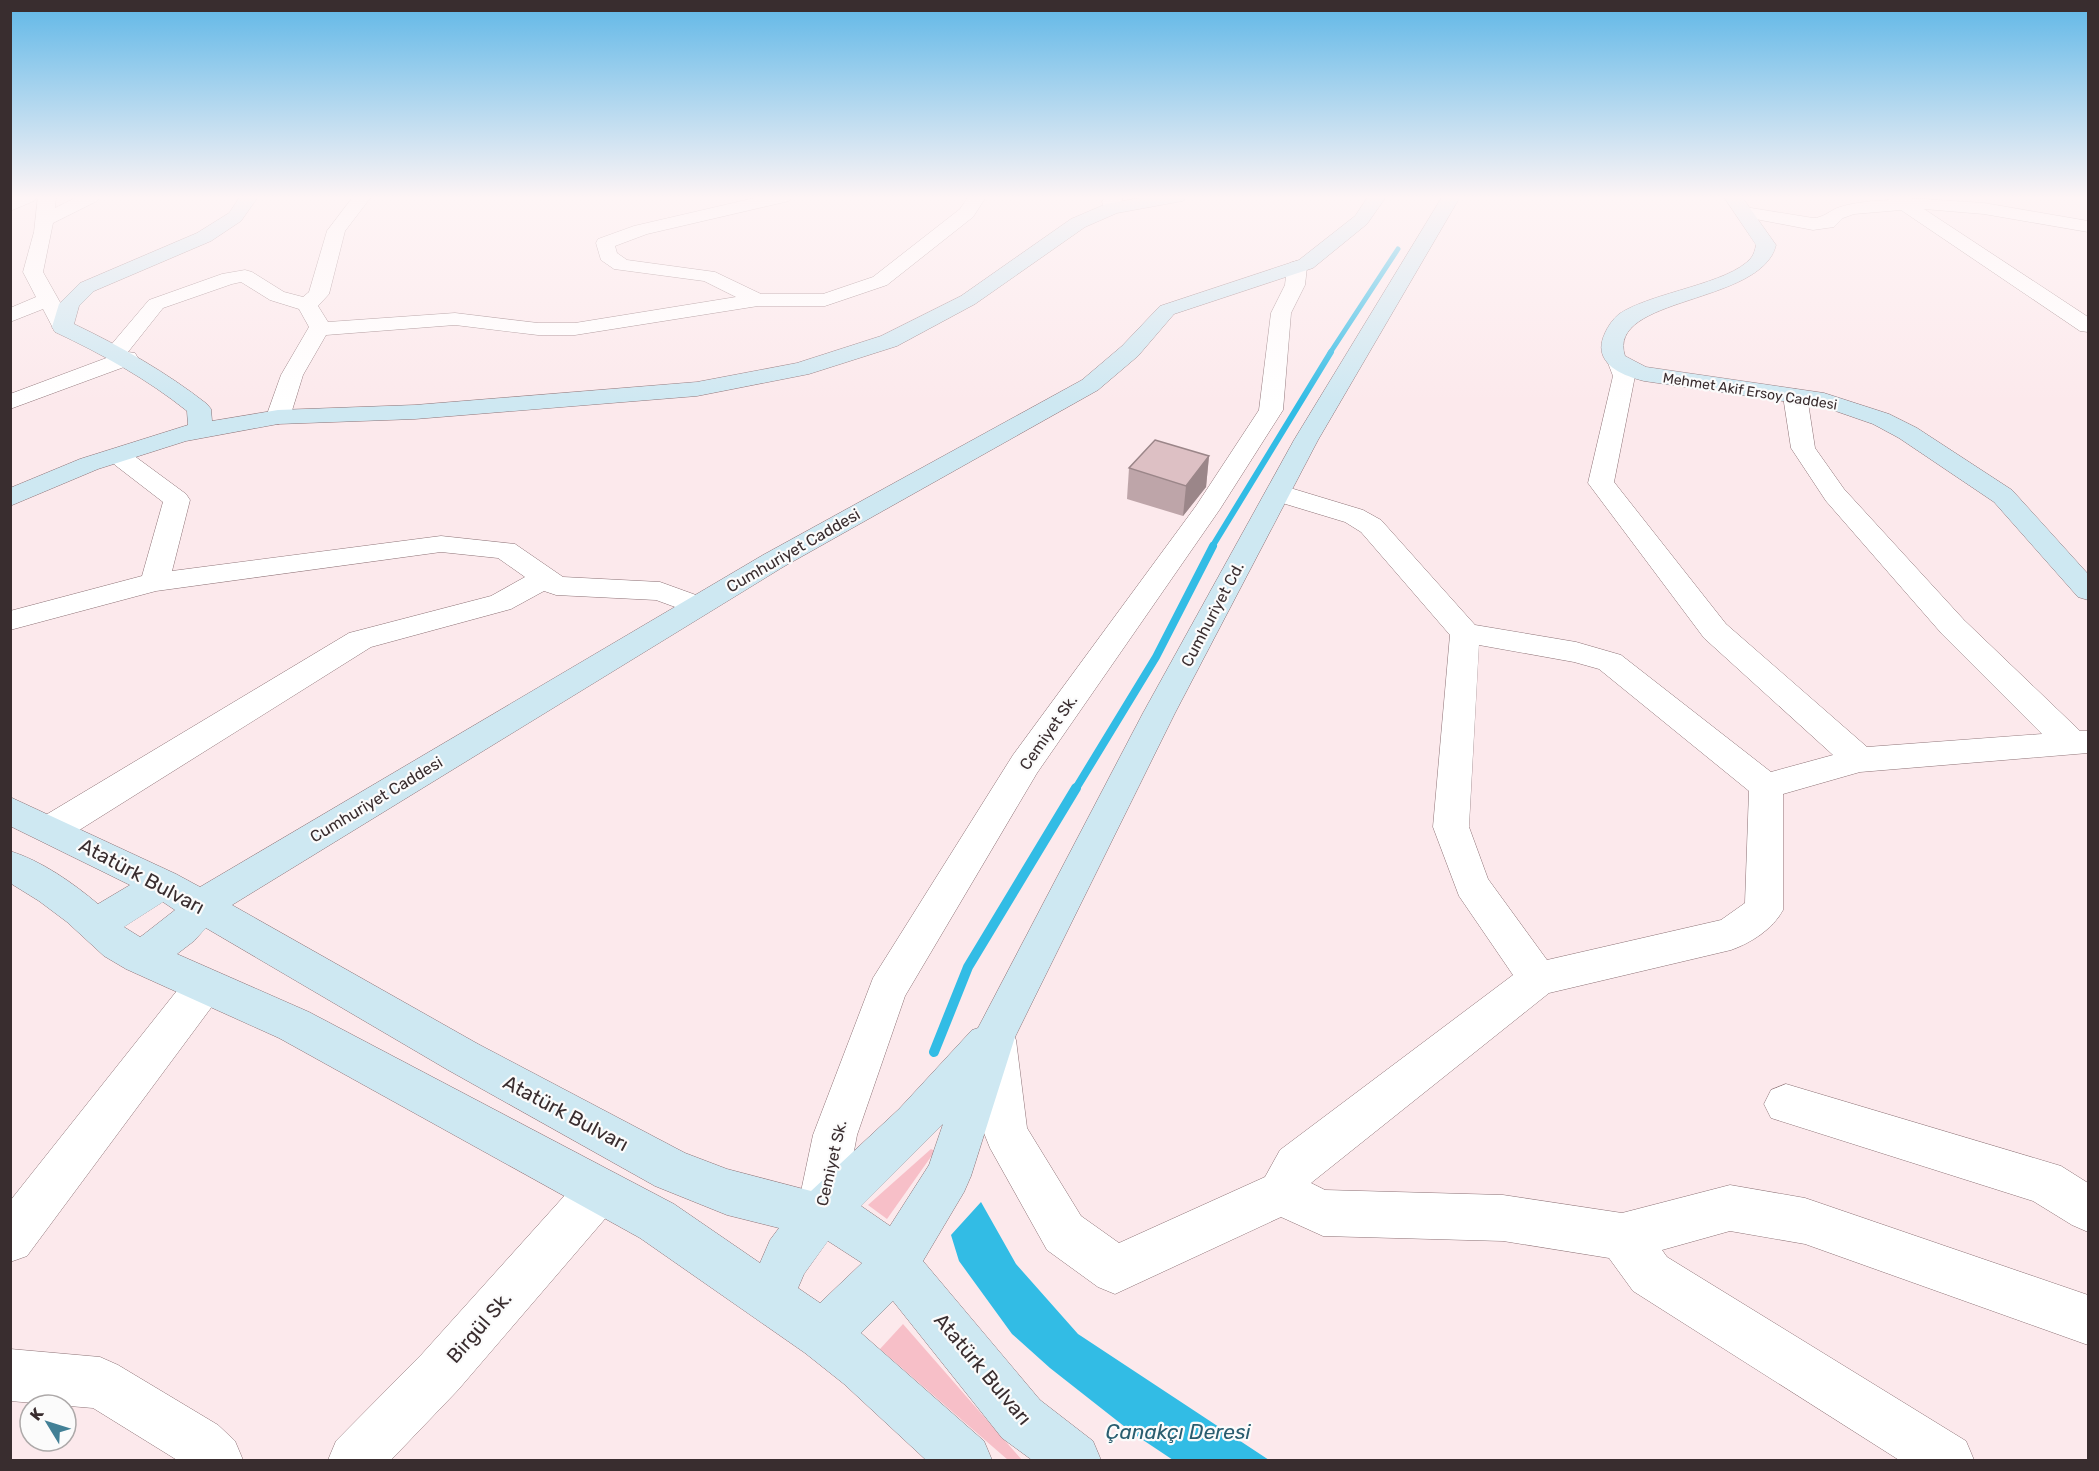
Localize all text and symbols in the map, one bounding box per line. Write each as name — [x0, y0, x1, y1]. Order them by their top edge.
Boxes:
street label: Mehmet Akif Ersoy Caddesi — [1662, 369, 1838, 414]
street label: Cumhuriyet Caddesi — [723, 504, 863, 596]
street label: Cumhuriyet Cd. — [1177, 559, 1248, 670]
street label: Cemiyet Sk. — [1016, 691, 1081, 774]
street label: Cumhuriyet Caddesi — [307, 752, 446, 846]
street label: Atatürk Bulvarı — [75, 833, 209, 919]
street label: Atatürk Bulvarı — [499, 1070, 633, 1156]
street label: Cemiyet Sk. — [812, 1118, 851, 1208]
street label: Birgül Sk. — [441, 1286, 517, 1368]
street label: Atatürk Bulvarı — [929, 1308, 1037, 1430]
north arrow — [18, 1393, 78, 1453]
text: K — [26, 1404, 48, 1424]
water label: Çanakçı Deresi — [1105, 1419, 1251, 1444]

